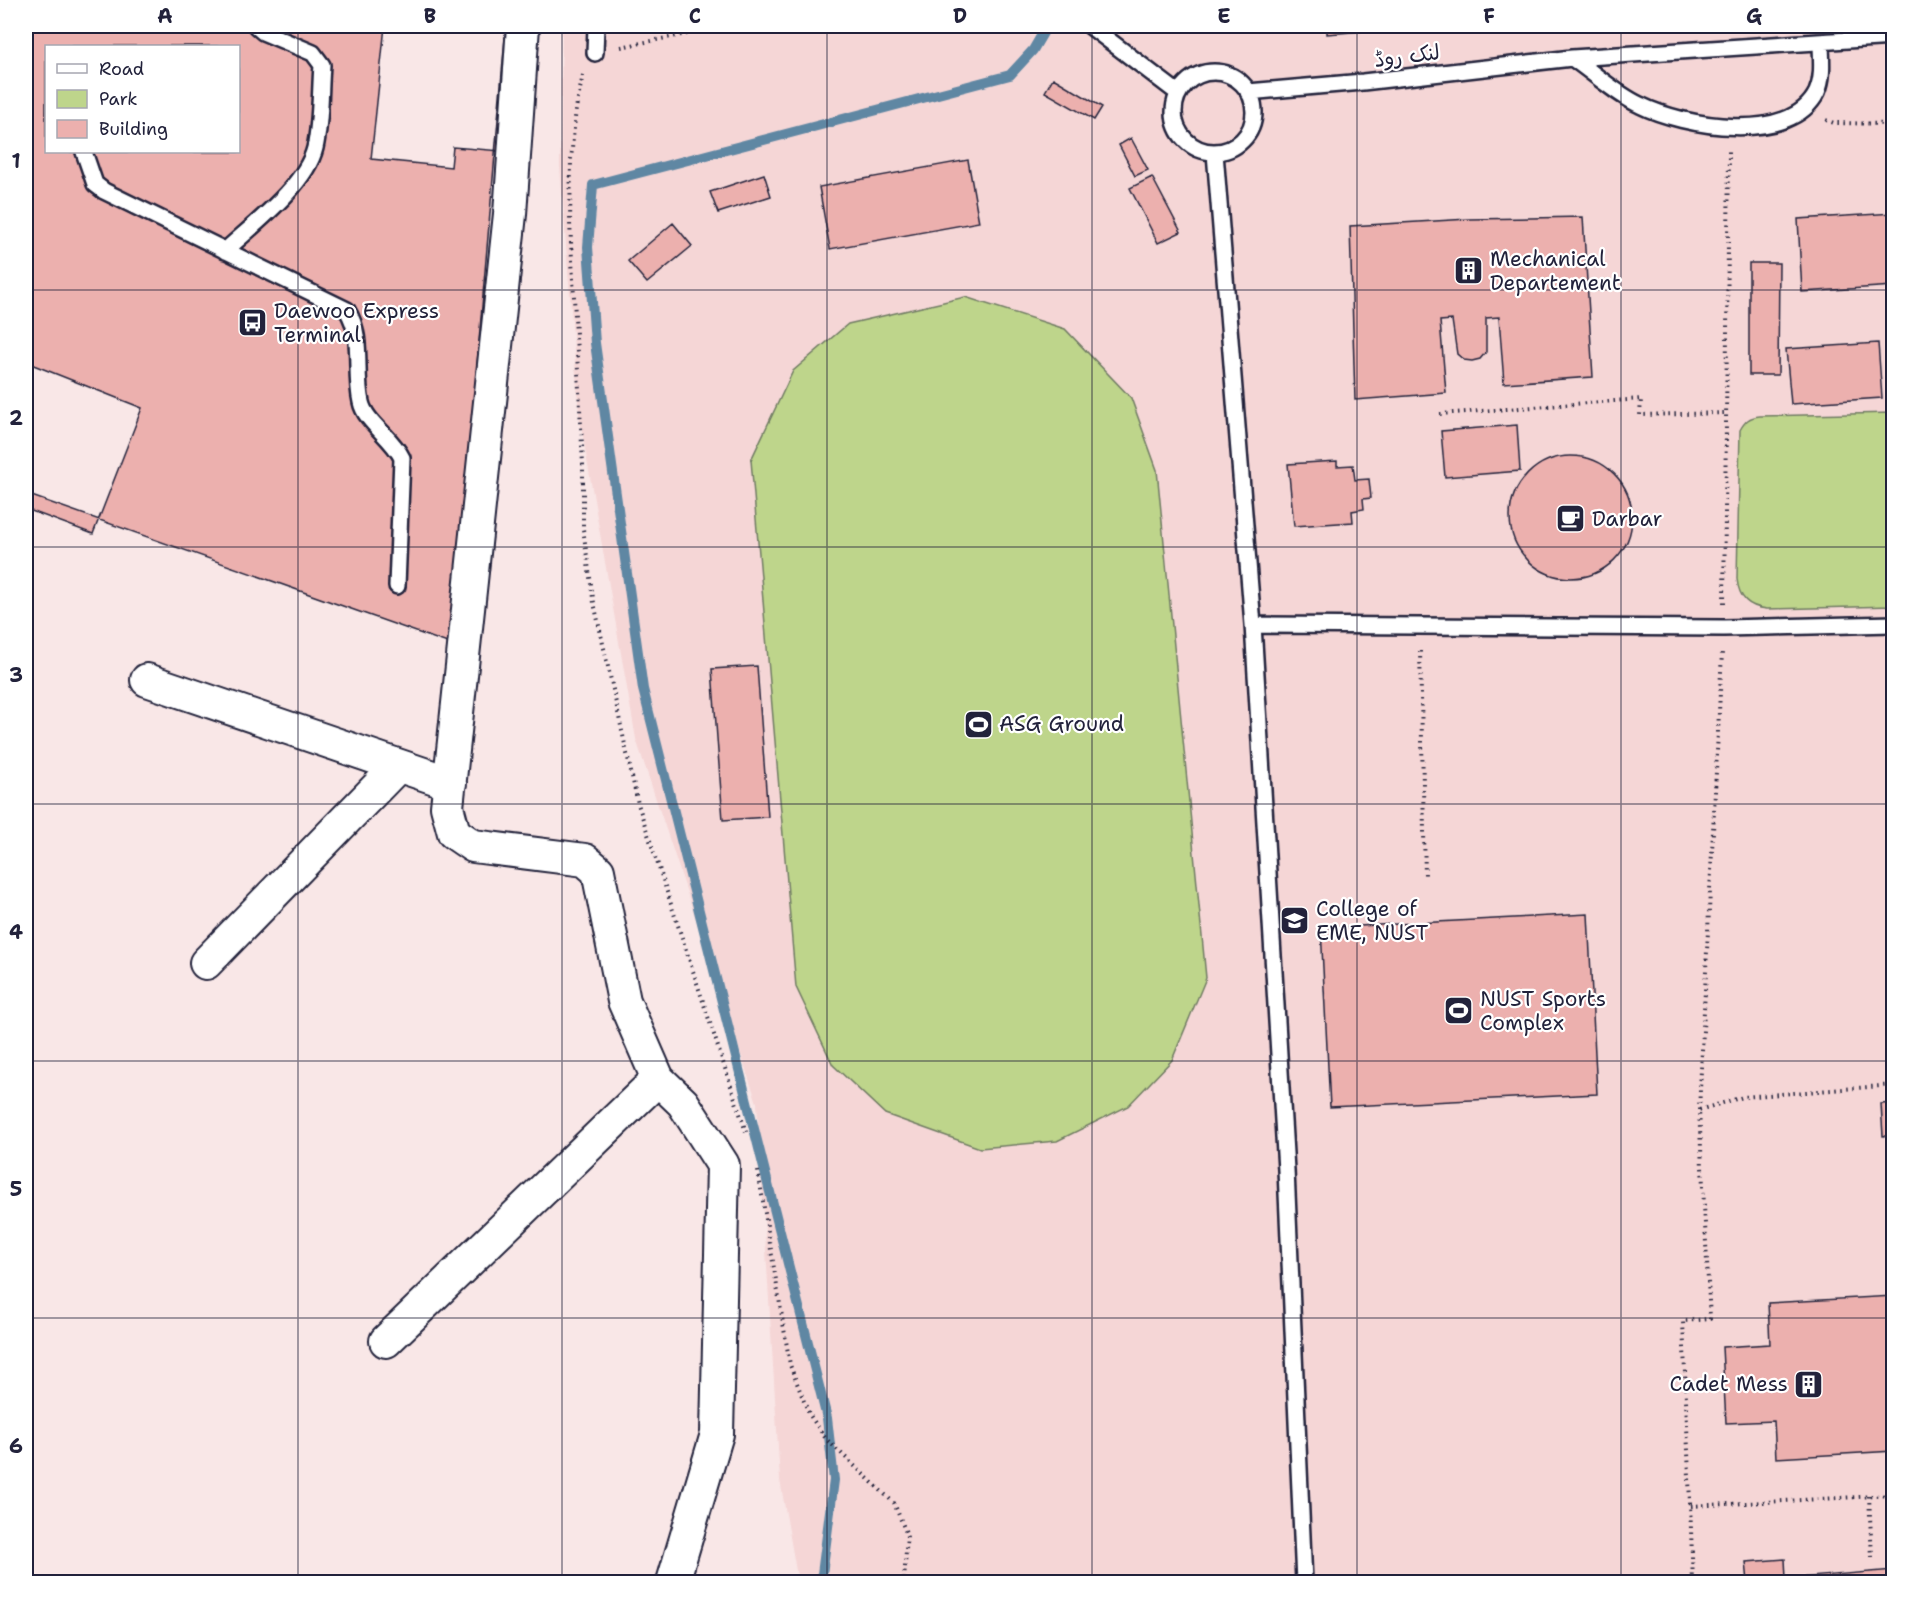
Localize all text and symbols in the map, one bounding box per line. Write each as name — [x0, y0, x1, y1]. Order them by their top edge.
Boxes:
text: A — [157, 3, 173, 29]
text: B — [424, 3, 436, 29]
text: C — [689, 3, 701, 29]
text: D — [953, 3, 967, 29]
text: E — [1217, 3, 1231, 29]
text: F — [1483, 3, 1495, 29]
text: G — [1746, 3, 1762, 29]
street label: لنک روڈ — [1373, 38, 1441, 74]
legend — [45, 45, 240, 153]
text: Road — [99, 57, 144, 81]
text: Park — [99, 87, 138, 111]
text: Building — [99, 117, 168, 141]
text: 1 — [11, 148, 21, 174]
place label: Mechanical Departement — [1490, 245, 1621, 297]
building icon: Mechanical Departement — [1453, 255, 1485, 287]
place label: Daewoo Express Terminal — [274, 297, 439, 349]
bus stop icon: Daewoo Express Terminal — [237, 307, 269, 339]
text: 2 — [9, 405, 23, 431]
cafe icon: Darbar — [1555, 503, 1587, 535]
place label: Darbar — [1592, 505, 1662, 533]
text: 3 — [9, 662, 23, 688]
sports icon: ASG Ground — [962, 708, 994, 740]
place label: ASG Ground — [999, 710, 1124, 738]
place label: College of EME, NUST — [1316, 895, 1429, 947]
school or university icon: College of EME, NUST — [1279, 905, 1311, 937]
text: 4 — [9, 919, 23, 945]
place label: NUST Sports Complex — [1480, 985, 1606, 1037]
sports icon: NUST Sports Complex — [1443, 995, 1475, 1027]
text: 5 — [10, 1176, 22, 1202]
building icon: Cadet Mess — [1793, 1368, 1825, 1400]
place label: Cadet Mess — [1669, 1370, 1788, 1398]
text: 6 — [9, 1433, 23, 1459]

